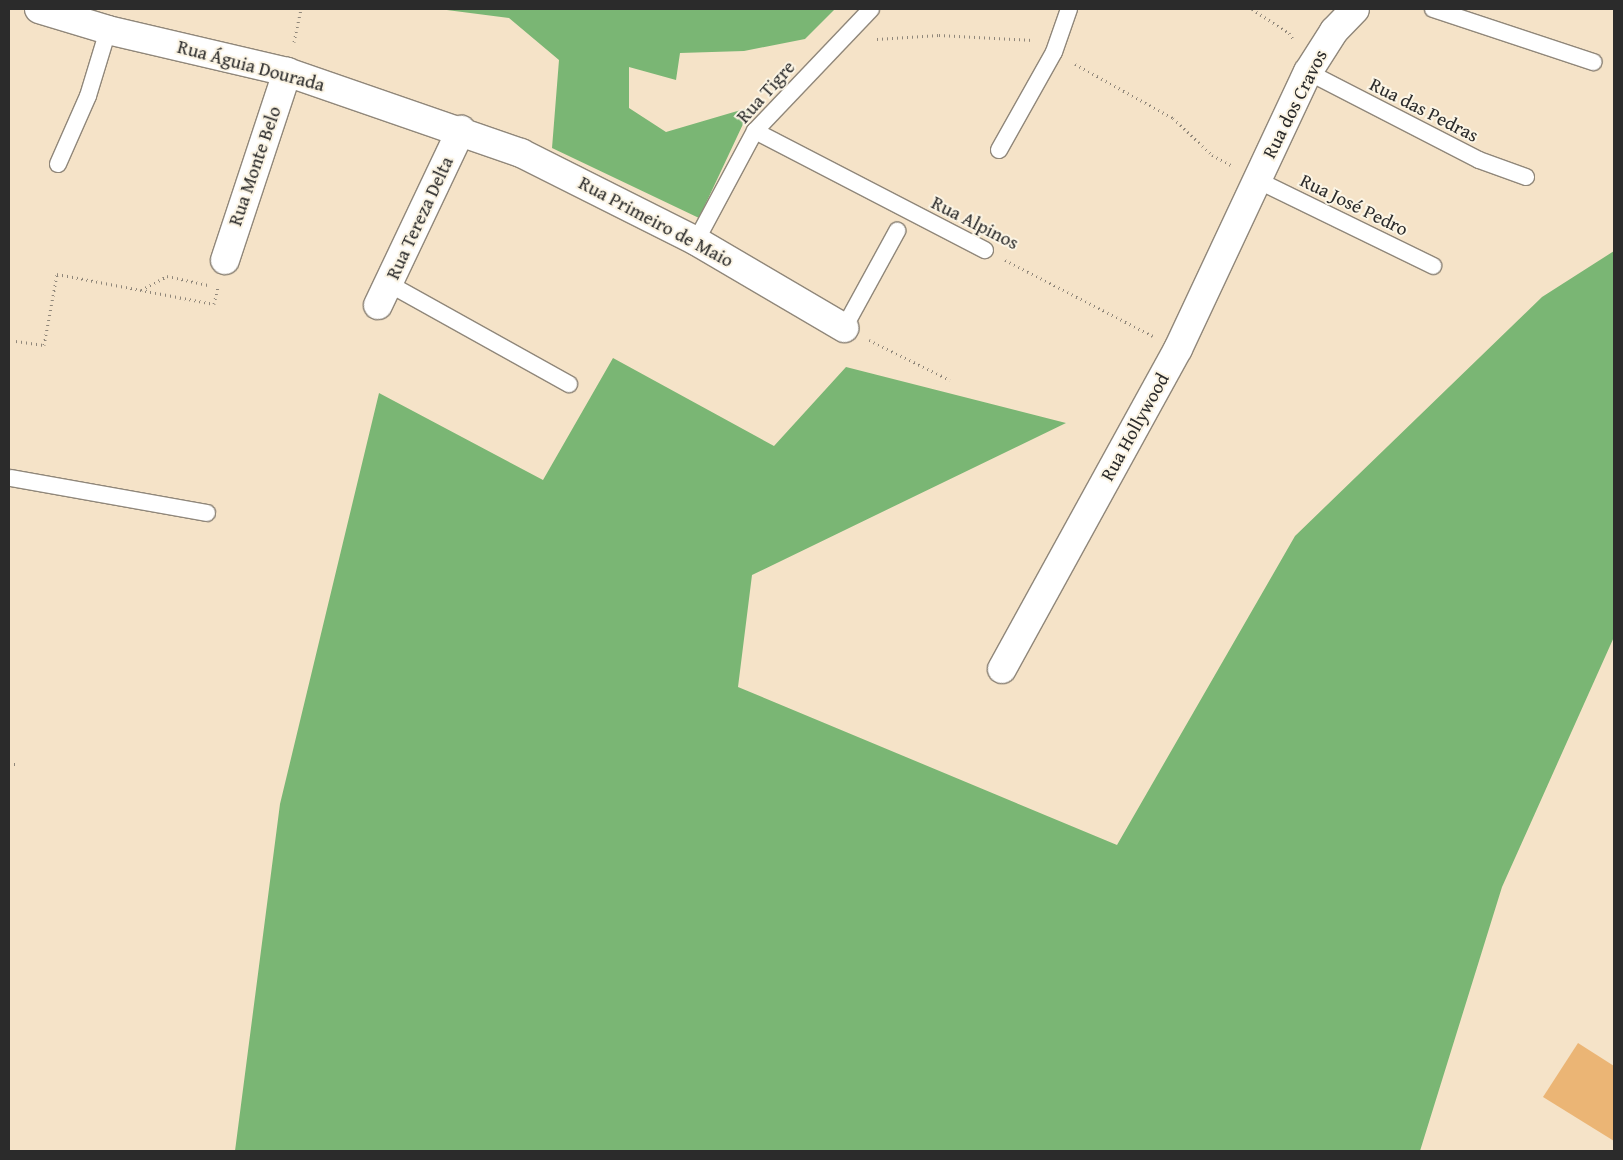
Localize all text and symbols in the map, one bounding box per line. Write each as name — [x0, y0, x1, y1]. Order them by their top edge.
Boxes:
street label: Rua Águia Dourada — [175, 35, 327, 97]
street label: Rua dos Cravos — [1258, 46, 1332, 162]
street label: Rua Tigre — [732, 56, 800, 128]
street label: Rua das Pedras — [1366, 73, 1482, 147]
street label: Rua Monte Belo — [224, 103, 286, 229]
street label: Rua Tereza Delta — [382, 153, 458, 283]
street label: Rua José Pedro — [1296, 169, 1412, 241]
street label: Rua Primeiro de Maio — [575, 172, 737, 272]
street label: Rua Alpinos — [928, 191, 1022, 255]
street label: Rua Hollywood — [1096, 369, 1174, 485]

